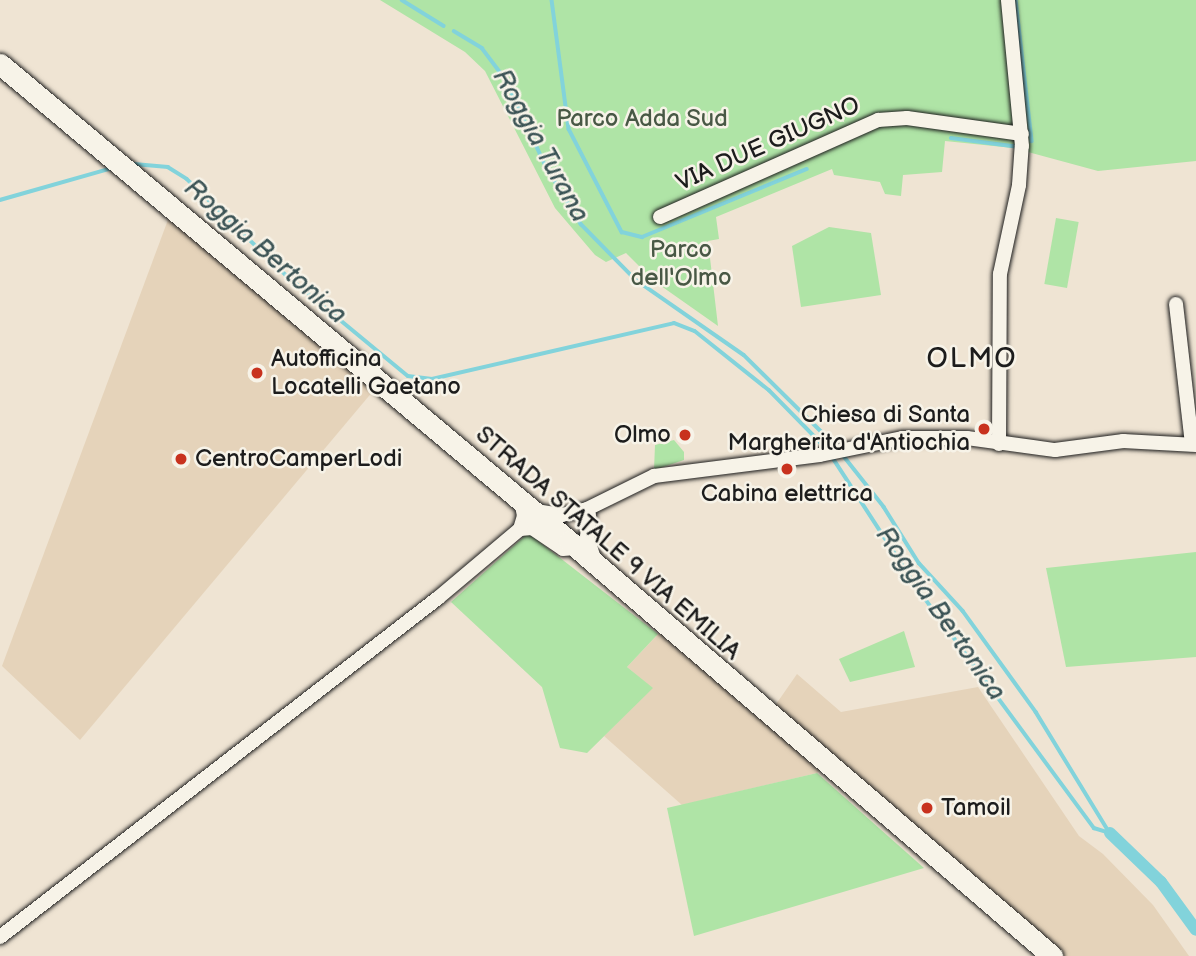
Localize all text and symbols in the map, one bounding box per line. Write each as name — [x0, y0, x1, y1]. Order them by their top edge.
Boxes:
water label: Roggia Turana — [485, 64, 595, 228]
street label: VIA DUE GIUGNO — [672, 91, 864, 197]
park label: Parco Adda Sud — [556, 105, 728, 133]
water label: Roggia Bertonica — [177, 173, 353, 331]
park label: Parco dell'Olmo — [630, 236, 732, 292]
district label: OLMO — [927, 342, 1017, 376]
place label: Autofficina Locatelli Gaetano — [271, 345, 461, 401]
marker: Autofficina Locatelli Gaetano — [249, 365, 265, 381]
place label: Chiesa di Santa Margherita d'Antiochia — [727, 401, 970, 457]
street label: STRADA STATALE 9 VIA EMILIA — [469, 420, 747, 666]
place label: Olmo — [614, 421, 671, 449]
marker: Chiesa di Santa Margherita d'Antiochia — [976, 421, 992, 437]
marker: Olmo — [677, 427, 693, 443]
place label: CentroCamperLodi — [195, 445, 402, 473]
marker: CentroCamperLodi — [173, 451, 189, 467]
marker: Cabina elettrica — [779, 461, 795, 477]
place label: Cabina elettrica — [701, 480, 873, 508]
water label: Roggia Bertonica — [868, 521, 1012, 707]
place label: Tamoil — [941, 794, 1011, 822]
marker: Tamoil — [919, 800, 935, 816]

